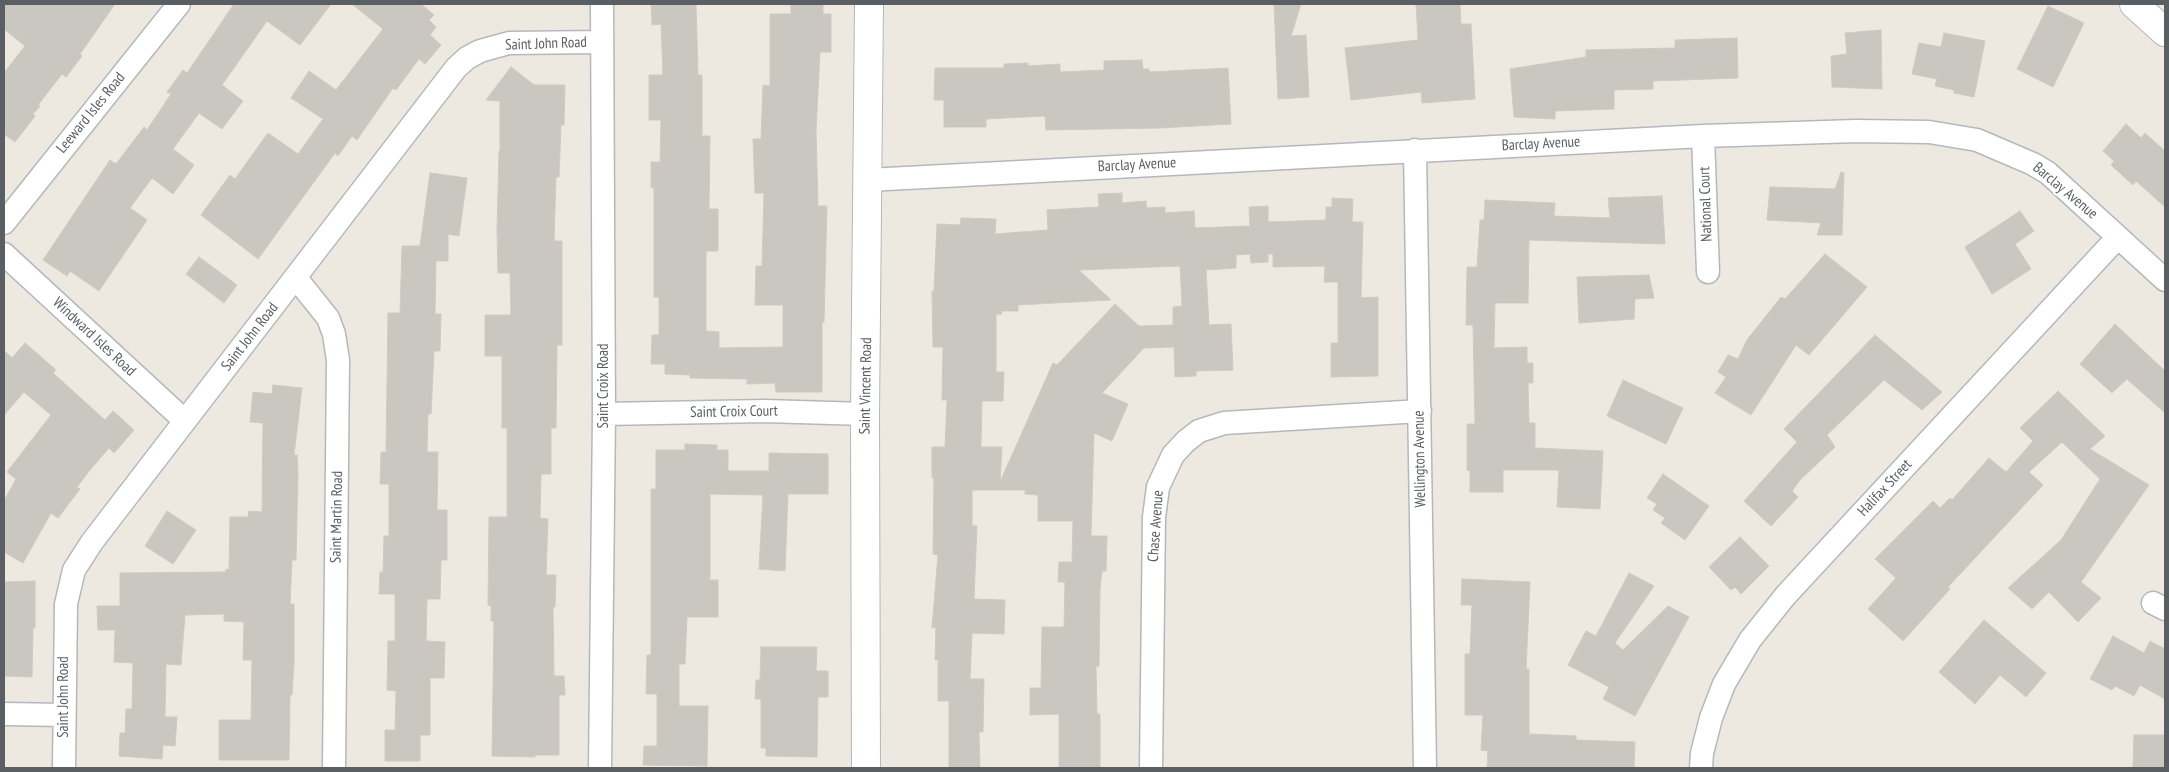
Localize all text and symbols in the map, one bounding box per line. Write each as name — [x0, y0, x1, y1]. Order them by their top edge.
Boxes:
street label: Saint John Road — [505, 34, 587, 54]
street label: Leeward Isles Road — [53, 69, 129, 157]
street label: Barclay Avenue — [1501, 133, 1581, 155]
street label: Barclay Avenue — [1097, 154, 1177, 176]
street label: Barclay Avenue — [2029, 159, 2101, 223]
street label: National Court — [1696, 166, 1716, 242]
street label: Windward Isles Road — [49, 294, 139, 380]
street label: Saint John Road — [218, 299, 282, 375]
street label: Saint Vincent Road — [856, 337, 876, 435]
street label: Saint Croix Road — [595, 343, 613, 429]
street label: Saint Croix Court — [690, 402, 778, 422]
street label: Wellington Avenue — [1410, 410, 1430, 508]
street label: Halifax Street — [1854, 456, 1916, 520]
street label: Saint Martin Road — [327, 471, 347, 563]
street label: Chase Avenue — [1145, 490, 1167, 562]
street label: Saint John Road — [55, 656, 73, 738]

